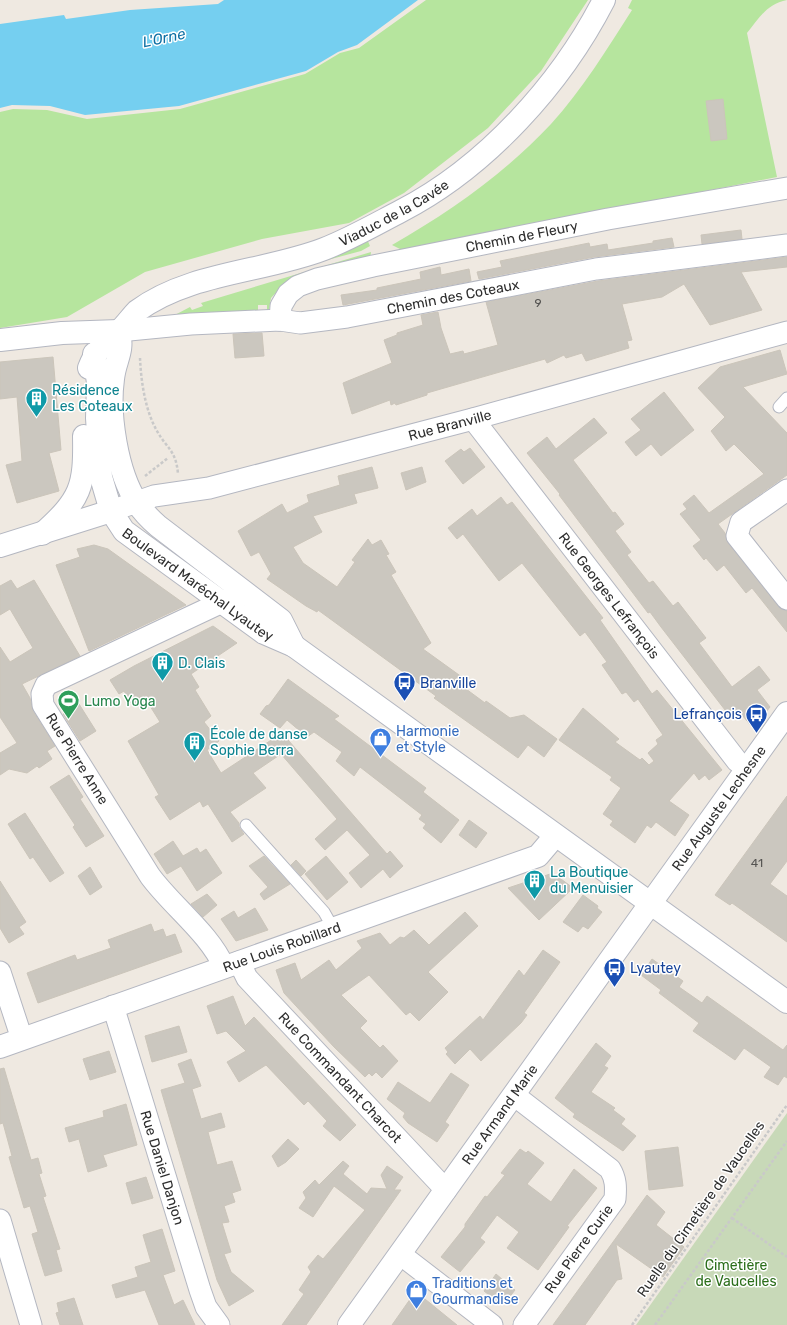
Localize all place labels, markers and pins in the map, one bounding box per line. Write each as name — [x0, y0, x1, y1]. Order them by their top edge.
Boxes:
place label: Résidence Les Coteaux — [52, 382, 133, 415]
building icon: Résidence Les Coteaux — [23, 385, 49, 418]
building icon: D. Clais — [150, 650, 176, 683]
place label: D. Clais — [178, 655, 225, 672]
bus stop icon: Branville — [391, 670, 417, 703]
place label: Branville — [420, 675, 477, 692]
sports icon: Lumo Yoga — [56, 688, 82, 721]
place label: Lumo Yoga — [84, 693, 156, 710]
bus stop icon: Lefrançois — [744, 701, 770, 734]
place label: Lefrançois — [673, 706, 742, 723]
place label: Harmonie et Style — [396, 723, 459, 756]
place label: École de danse Sophie Berra — [210, 725, 308, 759]
shop icon: Harmonie et Style — [368, 726, 394, 759]
building icon: École de danse Sophie Berra — [182, 729, 208, 762]
place label: La Boutique du Menuisier — [550, 864, 634, 897]
building icon: La Boutique du Menuisier — [521, 867, 547, 900]
bus stop icon: Lyautey — [601, 955, 627, 988]
place label: Lyautey — [630, 960, 681, 977]
place label: Traditions et Gourmandise — [432, 1275, 519, 1308]
shop icon: Traditions et Gourmandise — [404, 1278, 430, 1311]

